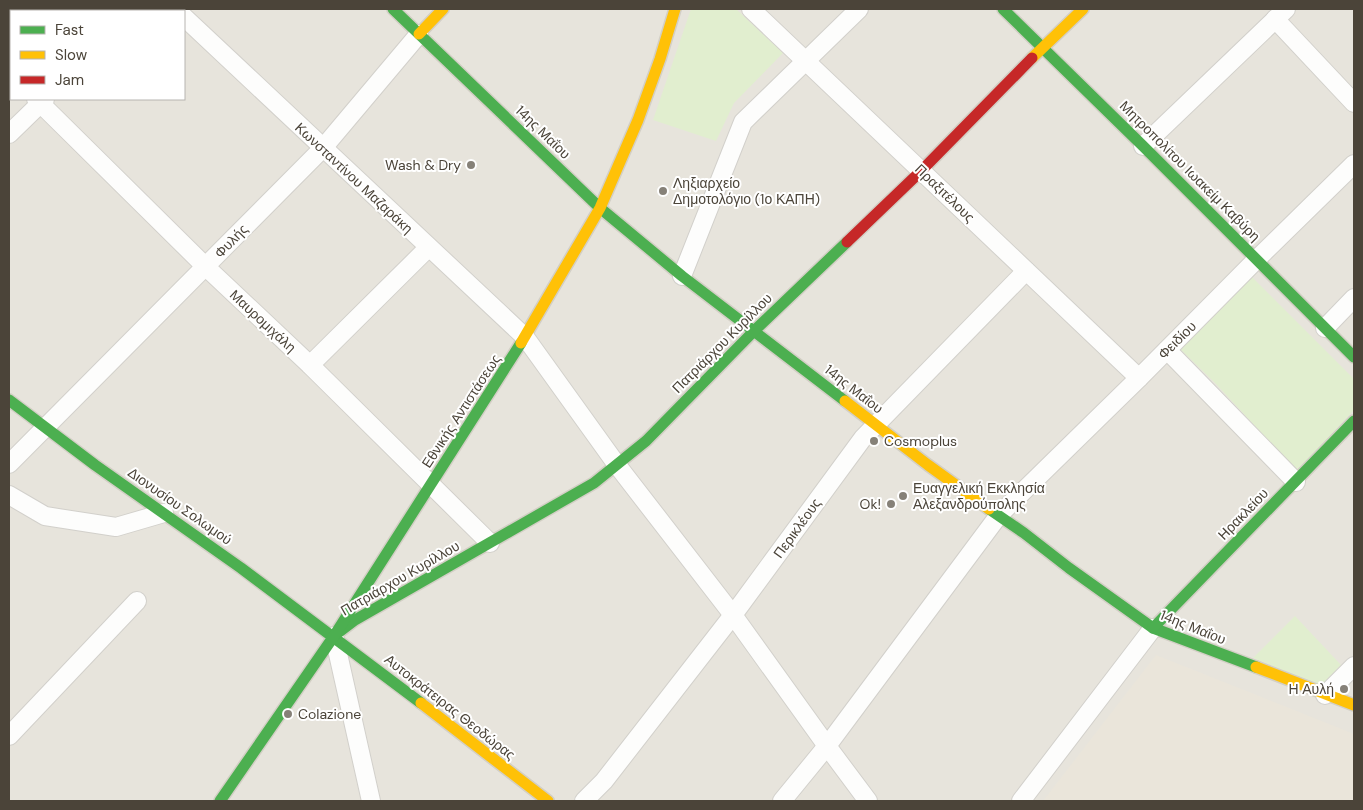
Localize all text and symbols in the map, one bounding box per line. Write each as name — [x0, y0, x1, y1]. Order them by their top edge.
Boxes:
legend — [10, 10, 185, 100]
text: Fast — [55, 20, 84, 40]
text: Slow — [55, 45, 88, 65]
text: Jam — [55, 70, 84, 90]
street label: Μητροπολίτου Ιωακείμ Καβύρη — [1116, 97, 1264, 245]
street label: 14ης Μαΐου — [512, 101, 574, 163]
street label: Κωνσταντίνου Μαζαράκη — [291, 119, 417, 237]
place label: Wash & Dry — [385, 156, 461, 174]
marker: Wash & Dry — [465, 159, 477, 171]
street label: Πραξιτέλους — [911, 160, 979, 226]
place label: Ληξιαρχείο Δημοτολόγιο (1ο ΚΑΠΗ) — [673, 174, 820, 208]
marker: Ληξιαρχείο Δημοτολόγιο (1ο ΚΑΠΗ) — [657, 185, 669, 197]
street label: Φυλής — [211, 220, 252, 262]
street label: Μαυρομιχάλη — [226, 286, 300, 356]
street label: Πατριάρχου Κυρίλλου — [668, 289, 776, 397]
street label: Φειδίου — [1154, 317, 1200, 363]
street label: Εθνικής Αντιστάσεως — [418, 351, 505, 471]
street label: 14ης Μαΐου — [821, 361, 887, 417]
place label: Cosmoplus — [884, 432, 957, 450]
marker: Cosmoplus — [868, 435, 880, 447]
street label: Διονυσίου Σολωμού — [124, 463, 236, 549]
place label: Ευαγγελική Εκκλησία Αλεξανδρούπολης — [913, 479, 1045, 513]
street label: Ηρακλείου — [1214, 484, 1272, 544]
marker: Ευαγγελική Εκκλησία Αλεξανδρούπολης — [897, 490, 909, 502]
street label: Περικλέους — [769, 494, 825, 562]
place label: Ok! — [860, 495, 881, 513]
marker: Ok! — [885, 498, 897, 510]
street label: Πατριάρχου Κυρίλλου — [337, 537, 463, 619]
street label: 14ης Μαΐου — [1157, 606, 1229, 648]
street label: Αυτοκράτειρας Θεοδώρας — [381, 650, 519, 764]
place label: Η Αυλή — [1288, 680, 1334, 698]
marker: Η Αυλή — [1338, 683, 1350, 695]
place label: Colazione — [298, 705, 361, 723]
marker: Colazione — [282, 708, 294, 720]

